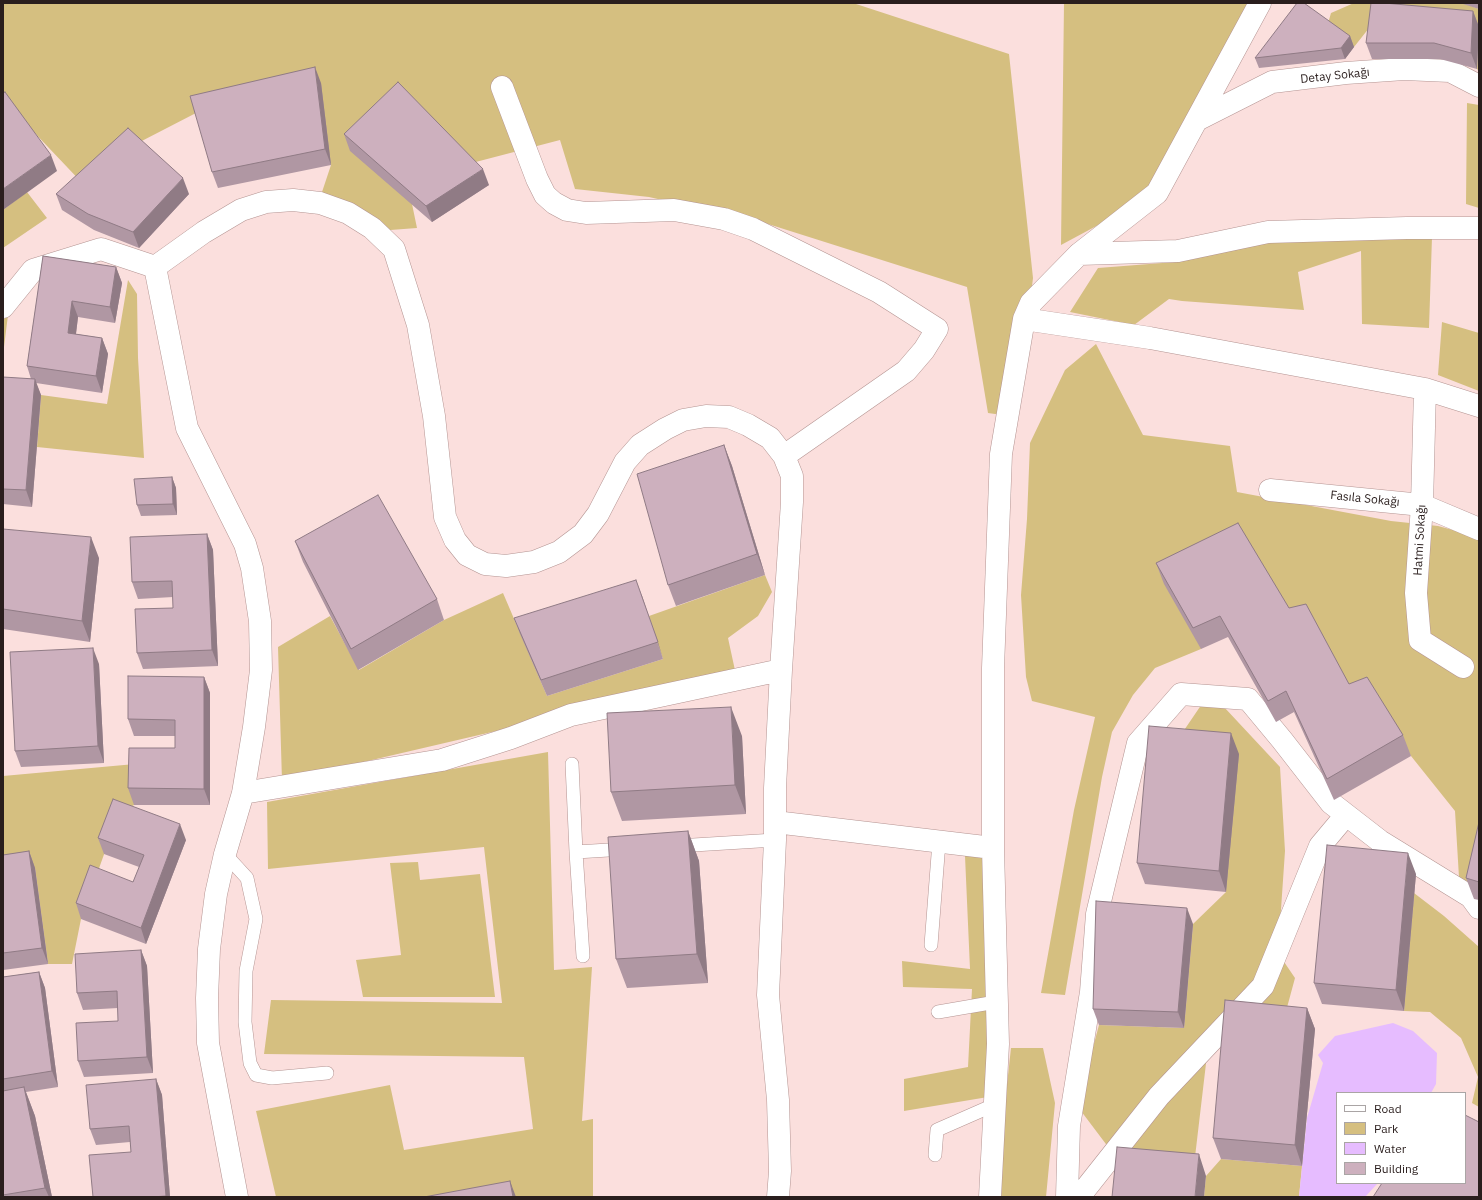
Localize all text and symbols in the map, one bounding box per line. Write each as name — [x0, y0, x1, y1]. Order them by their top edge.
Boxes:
street label: Detay Sokağı — [1300, 65, 1370, 87]
street label: Fasıla Sokağı — [1330, 488, 1400, 510]
street label: Hatmi Sokağı — [1411, 504, 1429, 576]
legend — [1336, 1092, 1466, 1184]
text: Road — [1374, 1101, 1402, 1116]
text: Park — [1374, 1121, 1398, 1136]
text: Water — [1374, 1141, 1406, 1156]
text: Building — [1374, 1161, 1418, 1176]

